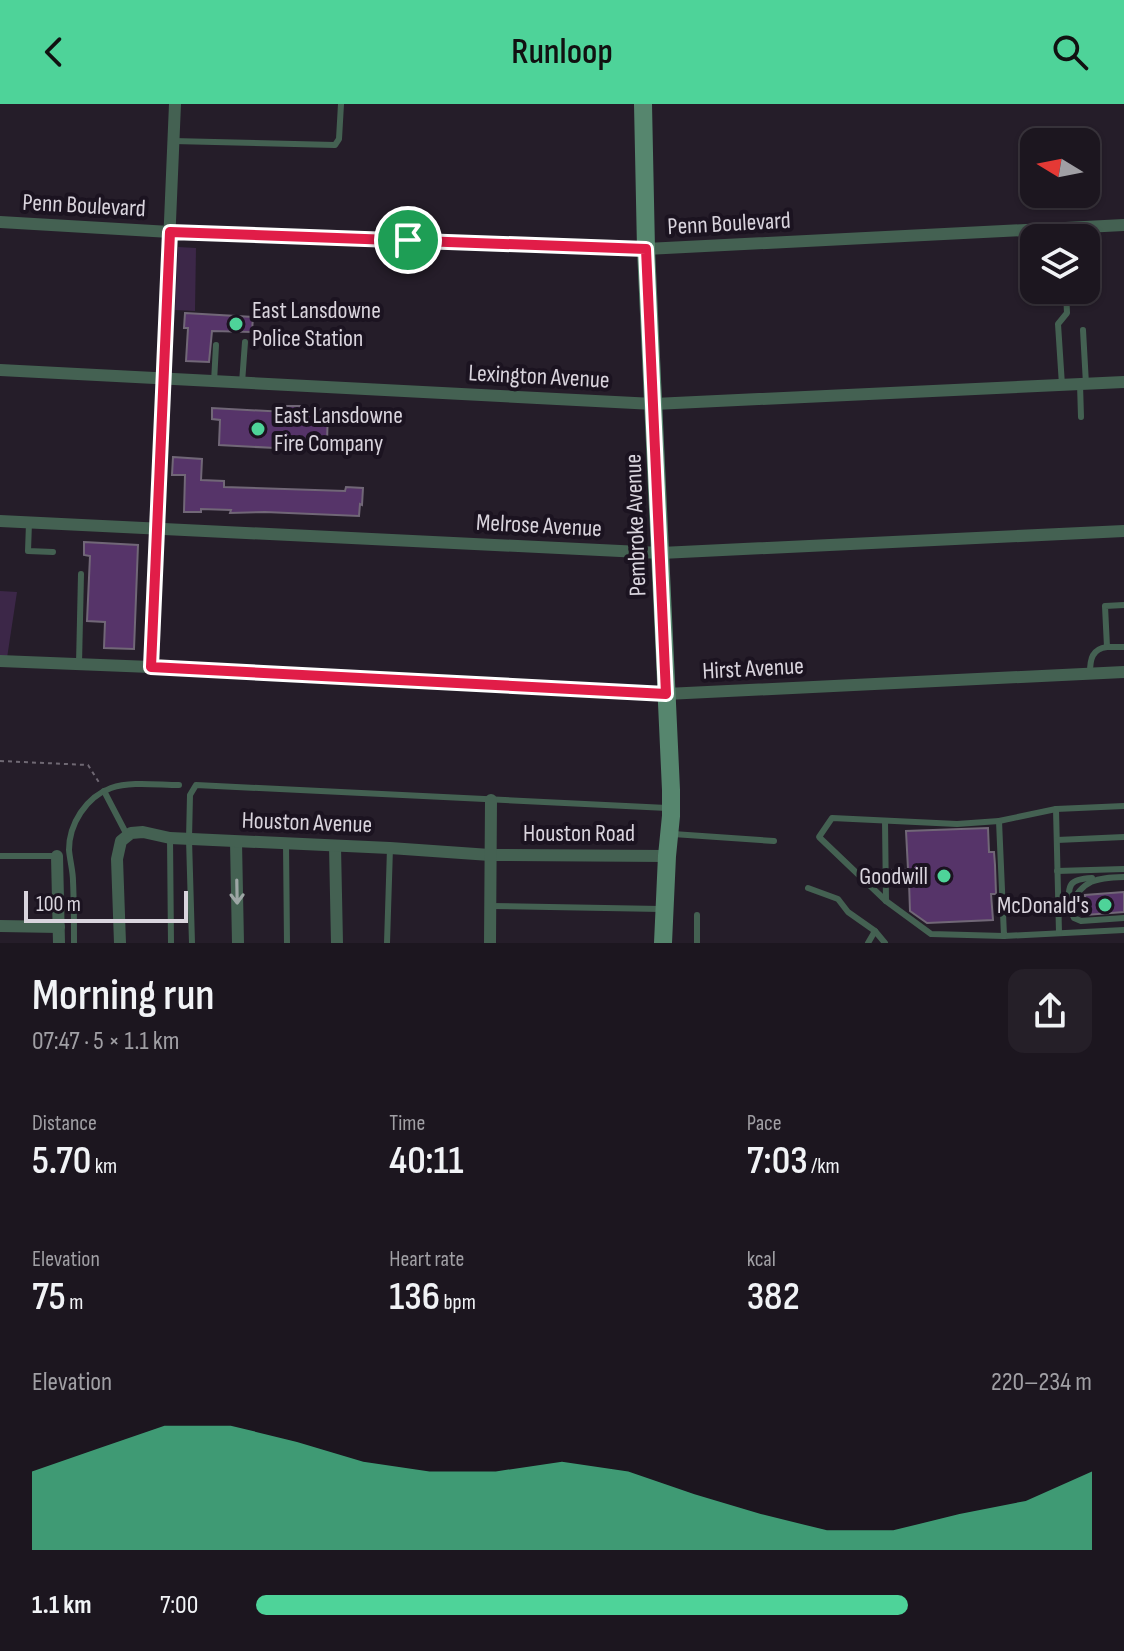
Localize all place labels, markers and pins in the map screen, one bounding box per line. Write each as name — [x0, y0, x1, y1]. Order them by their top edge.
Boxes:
pin — [374, 206, 442, 274]
place label: East Lansdowne Police Station — [252, 296, 381, 353]
marker: East Lansdowne Police Station — [227, 315, 245, 333]
place label: East Lansdowne Fire Company — [274, 401, 403, 458]
marker: East Lansdowne Fire Company — [249, 420, 267, 438]
place label: Goodwill — [859, 862, 928, 891]
marker: Goodwill — [935, 867, 953, 885]
place label: McDonald's — [997, 891, 1089, 920]
marker: McDonald's — [1096, 896, 1114, 914]

